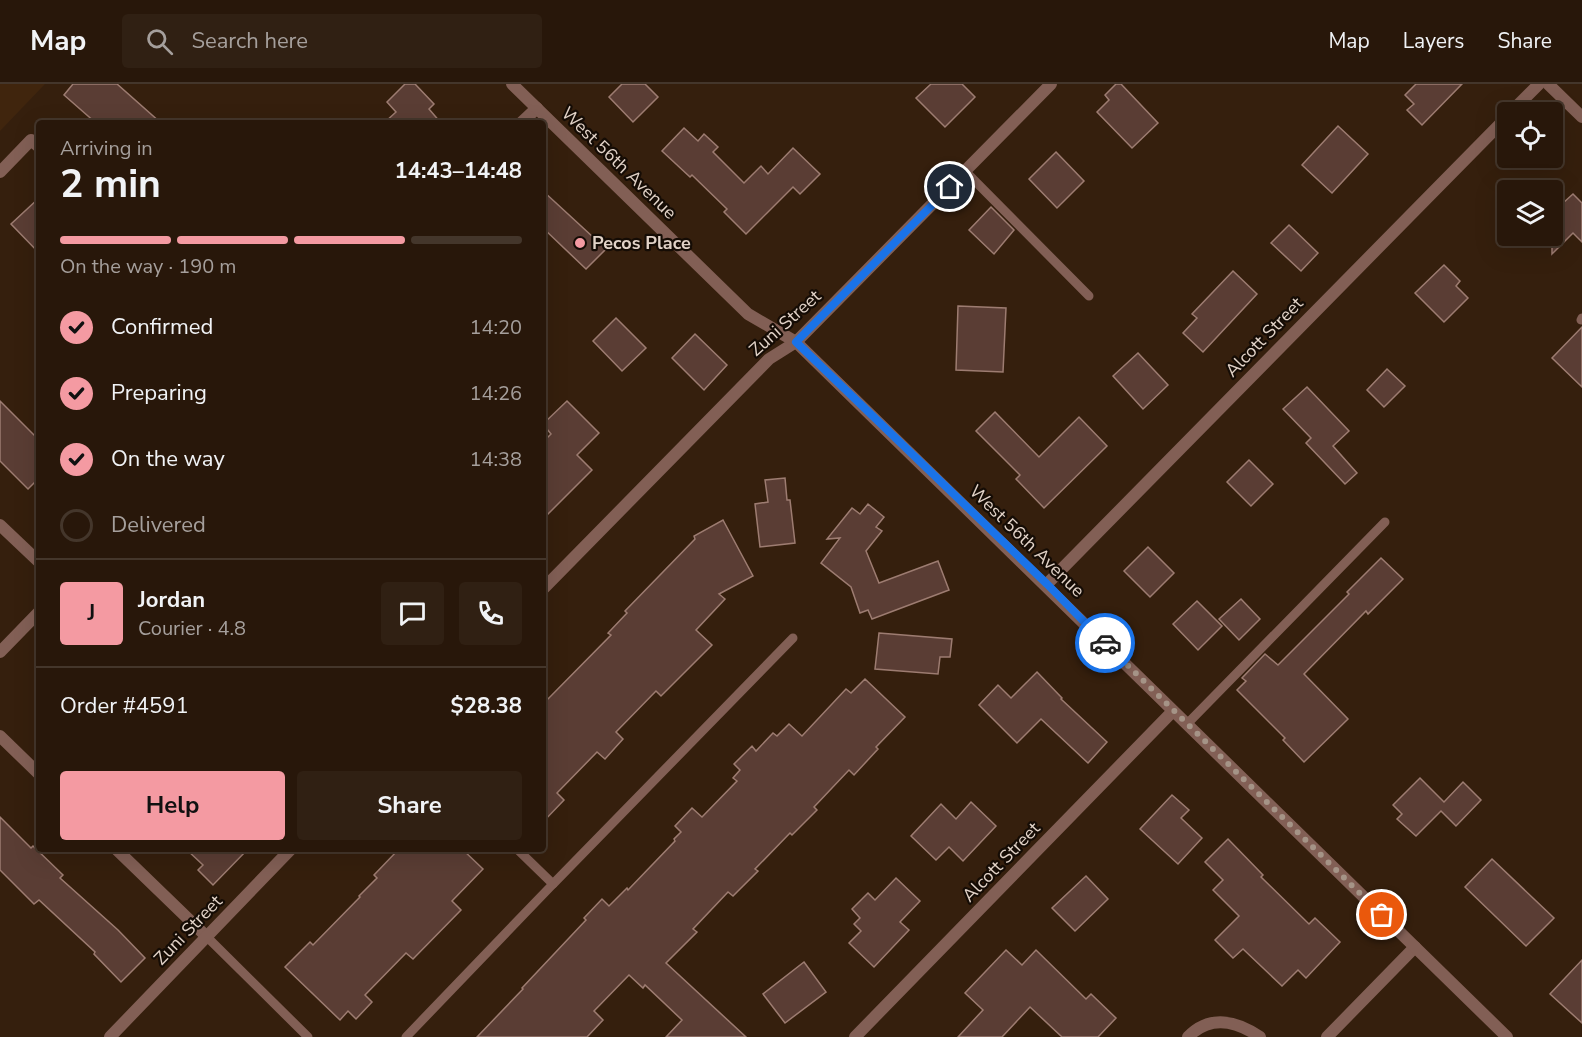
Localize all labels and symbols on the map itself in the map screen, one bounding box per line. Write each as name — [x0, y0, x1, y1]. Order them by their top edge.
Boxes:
street label: West 56th Avenue — [556, 102, 682, 224]
pin — [924, 161, 975, 212]
place label: Pecos Place — [592, 231, 691, 255]
marker: Pecos Place — [573, 236, 587, 250]
street label: Zuni Street — [744, 284, 826, 362]
street label: Alcott Street — [1220, 291, 1309, 382]
street label: West 56th Avenue — [964, 480, 1090, 602]
courier — [1075, 613, 1135, 673]
street label: Alcott Street — [957, 816, 1046, 907]
street label: Zuni Street — [149, 889, 228, 970]
pin — [1356, 889, 1407, 940]

